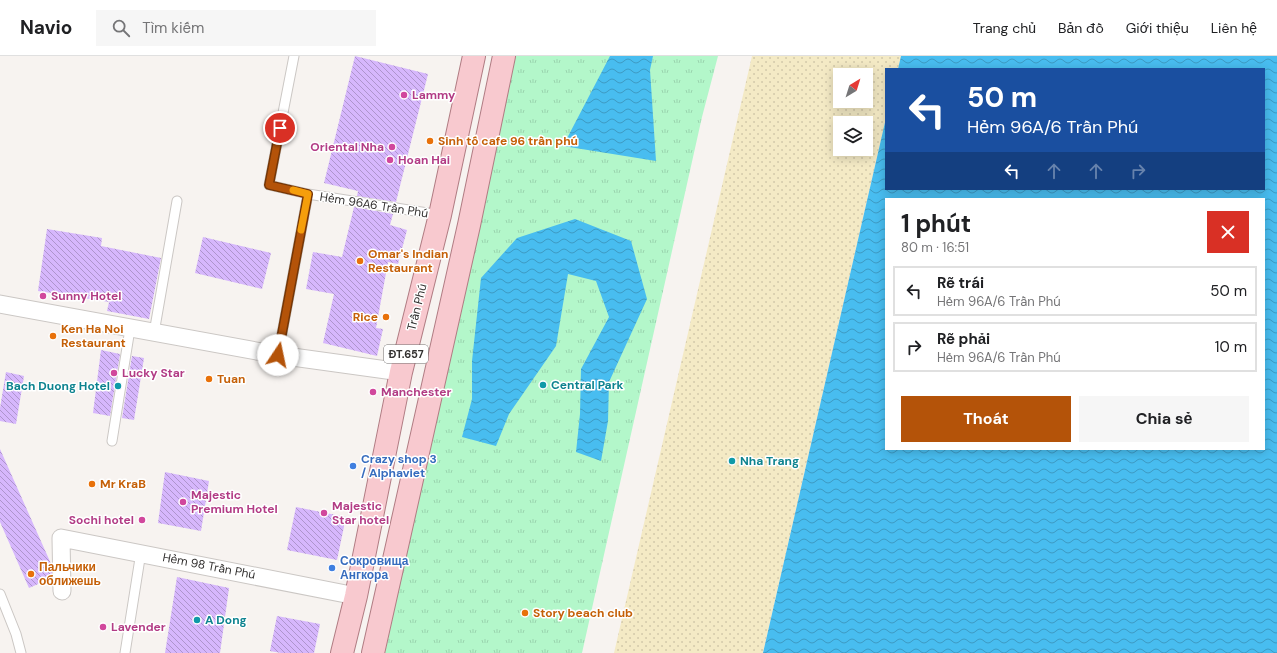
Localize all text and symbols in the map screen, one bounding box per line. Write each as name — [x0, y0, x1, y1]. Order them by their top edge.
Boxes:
search box — [96, 10, 376, 46]
text: Navio — [20, 15, 72, 40]
icon: search — [110, 17, 132, 39]
text: Tìm kiếm — [142, 18, 204, 38]
text: Trang chủ — [973, 19, 1036, 37]
text: Bản đồ — [1058, 19, 1104, 37]
text: Giới thiệu — [1126, 19, 1189, 37]
text: Liên hệ — [1211, 19, 1257, 37]
north arrow — [833, 68, 873, 108]
map controls — [833, 68, 873, 156]
text: 50 m — [967, 79, 1037, 116]
icon: left — [901, 84, 953, 136]
place label: Lammy — [412, 87, 456, 103]
marker: Lammy — [399, 90, 409, 100]
pin — [263, 111, 297, 145]
text: Hẻm 96A/6 Trần Phú — [967, 115, 1138, 139]
button: layers — [833, 116, 873, 156]
icon: arrive — [269, 117, 291, 139]
place label: Sinh tố cafe 96 trần phú — [438, 133, 578, 149]
marker: Sinh tố cafe 96 trần phú — [425, 136, 435, 146]
place label: Oriental Nha — [310, 139, 384, 155]
marker: Oriental Nha — [387, 142, 397, 152]
place label: Hoan Hai — [398, 152, 450, 168]
marker: Hoan Hai — [385, 155, 395, 165]
icon: left — [1001, 160, 1023, 182]
icon: ahead — [1043, 160, 1065, 182]
icon: ahead — [1085, 160, 1107, 182]
icon: right — [1127, 160, 1149, 182]
street label: Hẻm 96A6 Trần Phú — [319, 189, 429, 221]
text: 1 phút — [901, 208, 971, 239]
button: close — [1207, 211, 1249, 253]
text: 80 m · 16:51 — [901, 239, 969, 256]
place label: Omar's Indian Restaurant — [368, 246, 448, 276]
marker: Omar's Indian Restaurant — [355, 256, 365, 266]
text: Rẽ trái — [937, 273, 984, 293]
icon: left — [903, 280, 925, 302]
text: 50 m — [1210, 281, 1247, 301]
street label: Trần Phú — [403, 282, 431, 332]
place label: Sunny Hotel — [51, 288, 121, 304]
marker: Sunny Hotel — [38, 291, 48, 301]
text: Hẻm 96A/6 Trần Phú — [937, 293, 1061, 310]
place label: Rice — [353, 309, 378, 325]
marker: Rice — [381, 312, 391, 322]
place label: Ken Ha Noi Restaurant — [61, 321, 126, 351]
text: Rẽ phải — [937, 329, 990, 349]
marker: Ken Ha Noi Restaurant — [48, 331, 58, 341]
position arrow — [257, 334, 299, 376]
icon: right — [903, 336, 925, 358]
text: 10 m — [1215, 337, 1247, 357]
road number: ĐT.657 — [384, 345, 428, 363]
text: Hẻm 96A/6 Trần Phú — [937, 349, 1061, 366]
place label: Lucky Star — [122, 365, 185, 381]
marker: Lucky Star — [109, 368, 119, 378]
place label: Tuan — [217, 371, 245, 387]
marker: Tuan — [204, 374, 214, 384]
place label: Central Park — [551, 377, 624, 393]
place label: Bach Duong Hotel — [6, 378, 110, 394]
marker: Central Park — [538, 380, 548, 390]
marker: Bach Duong Hotel — [113, 381, 123, 391]
place label: Manchester — [381, 384, 451, 400]
marker: Manchester — [368, 387, 378, 397]
button: Thoát — [901, 396, 1071, 442]
button: Chia sẻ — [1079, 396, 1249, 442]
place label: Crazy shop 3 / Alphaviet — [361, 451, 437, 481]
place label: Nha Trang — [740, 453, 799, 469]
marker: Nha Trang — [727, 456, 737, 466]
marker: Crazy shop 3 / Alphaviet — [348, 461, 358, 471]
place label: Mr KraB — [100, 476, 146, 492]
marker: Mr KraB — [87, 479, 97, 489]
place label: Majestic Premium Hotel — [191, 487, 278, 517]
marker: Majestic Premium Hotel — [178, 497, 188, 507]
place label: Majestic Star hotel — [332, 498, 389, 528]
marker: Majestic Star hotel — [319, 508, 329, 518]
place label: Sochi hotel — [69, 512, 134, 528]
marker: Sochi hotel — [137, 515, 147, 525]
street label: Hẻm 98 Trần Phú — [161, 549, 257, 583]
place label: Сокровища Ангкора — [340, 553, 409, 583]
place label: Пальчики оближешь — [39, 559, 101, 589]
marker: Сокровища Ангкора — [327, 563, 337, 573]
marker: Пальчики оближешь — [26, 569, 36, 579]
place label: Story beach club — [533, 605, 633, 621]
marker: Story beach club — [520, 608, 530, 618]
place label: A Dong — [205, 612, 247, 628]
marker: A Dong — [192, 615, 202, 625]
place label: Lavender — [111, 619, 166, 635]
marker: Lavender — [98, 622, 108, 632]

